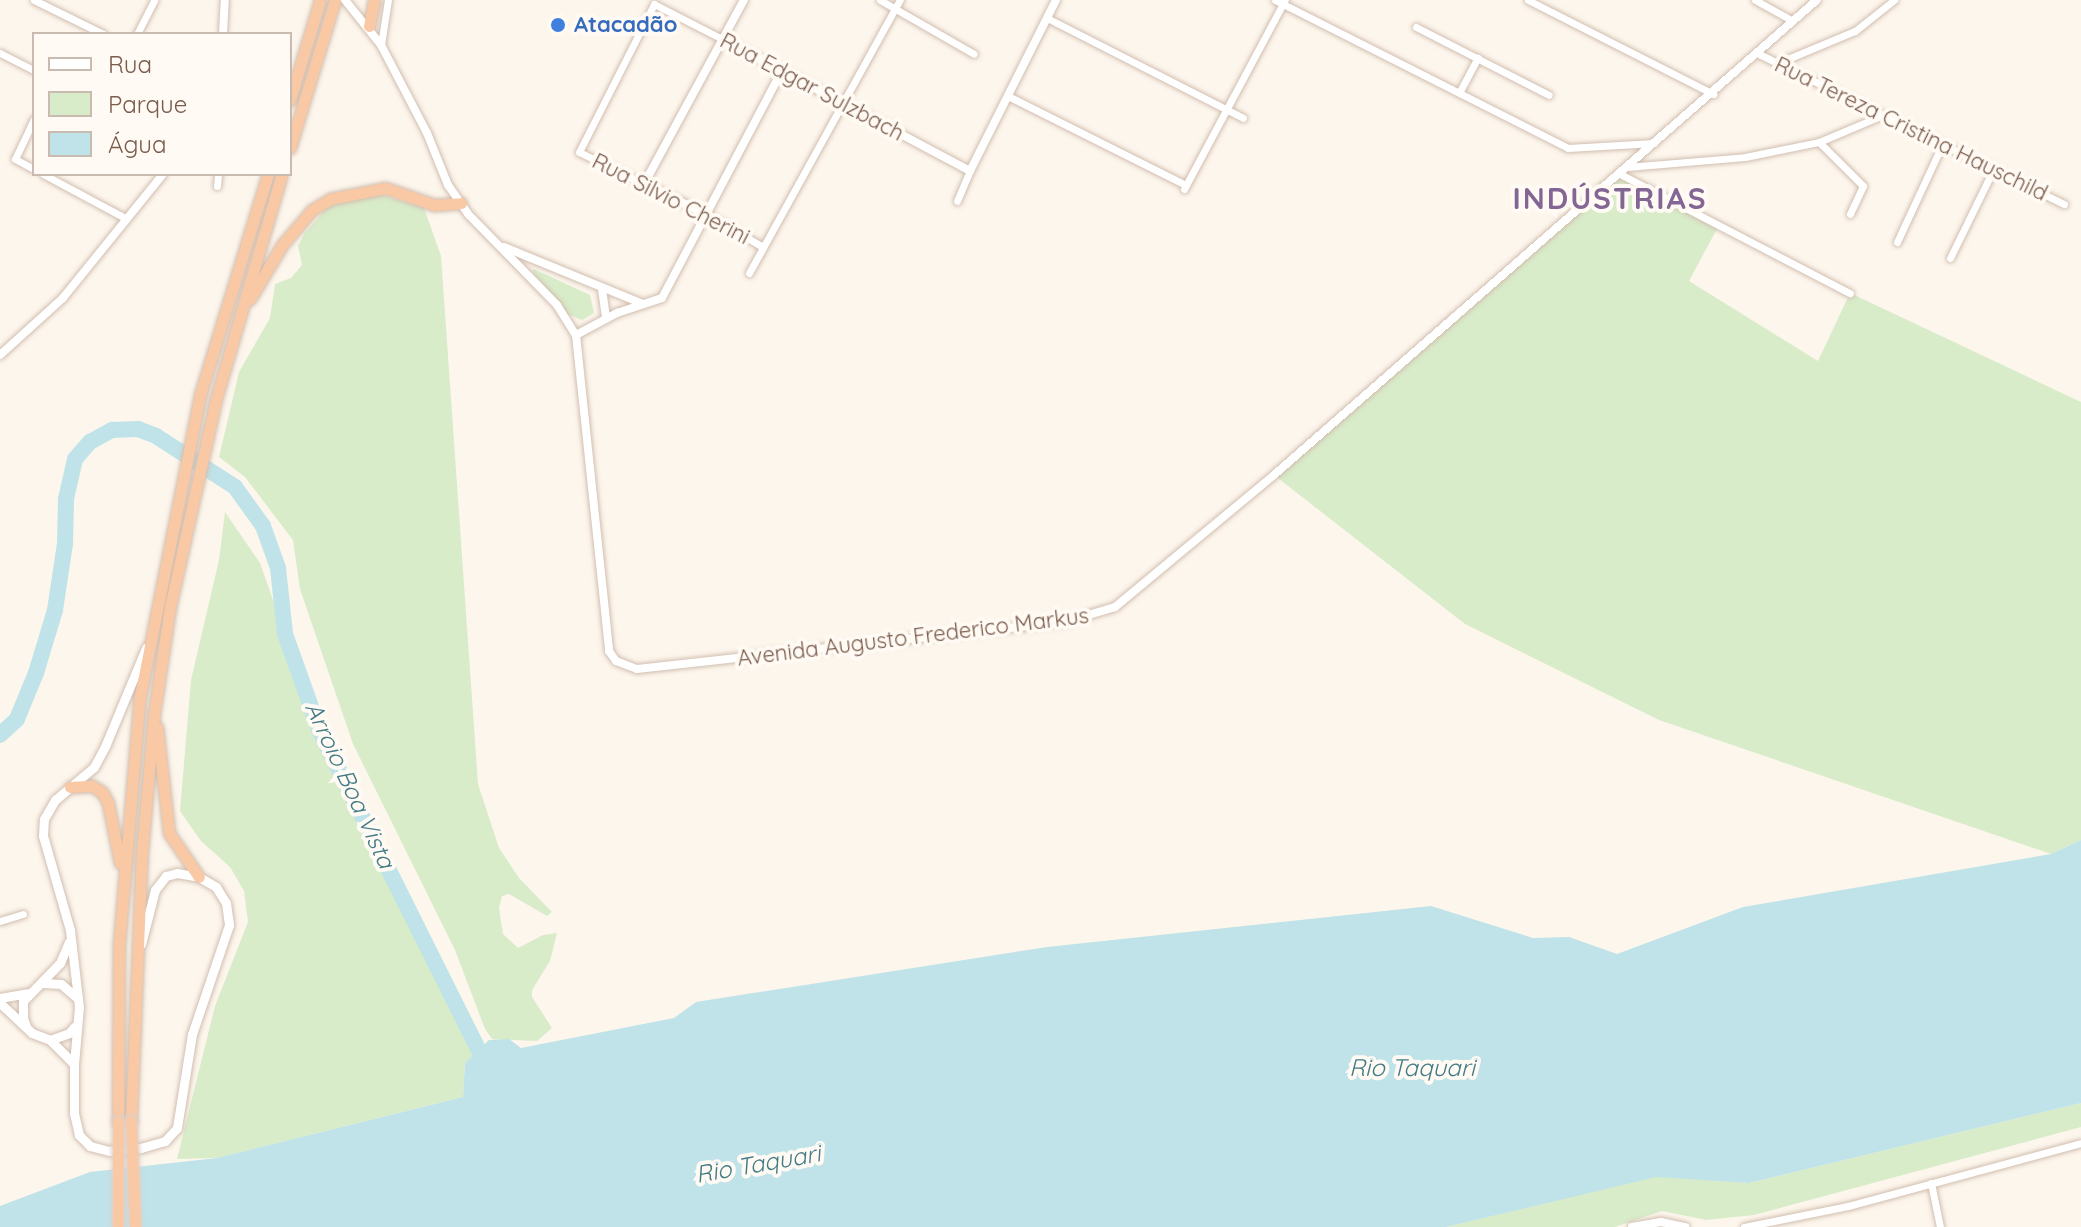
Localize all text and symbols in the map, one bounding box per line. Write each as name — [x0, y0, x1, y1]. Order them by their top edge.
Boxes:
place label: Atacadão — [574, 12, 677, 38]
marker: Atacadão — [549, 16, 567, 34]
street label: Rua Edgar Sulzbach — [715, 27, 909, 147]
legend — [32, 32, 292, 176]
text: Rua — [108, 49, 152, 79]
street label: Rua Tereza Cristina Hauschild — [1770, 51, 2052, 207]
text: Parque — [108, 89, 187, 119]
text: Água — [108, 129, 167, 159]
street label: Rua Silvio Cherini — [588, 148, 754, 250]
district label: INDÚSTRIAS — [1512, 180, 1708, 216]
street label: Avenida Augusto Frederico Markus — [736, 602, 1090, 672]
water label: Arroio Boa Vista — [299, 697, 401, 873]
water label: Rio Taquari — [1349, 1054, 1475, 1082]
water label: Rio Taquari — [693, 1139, 823, 1189]

